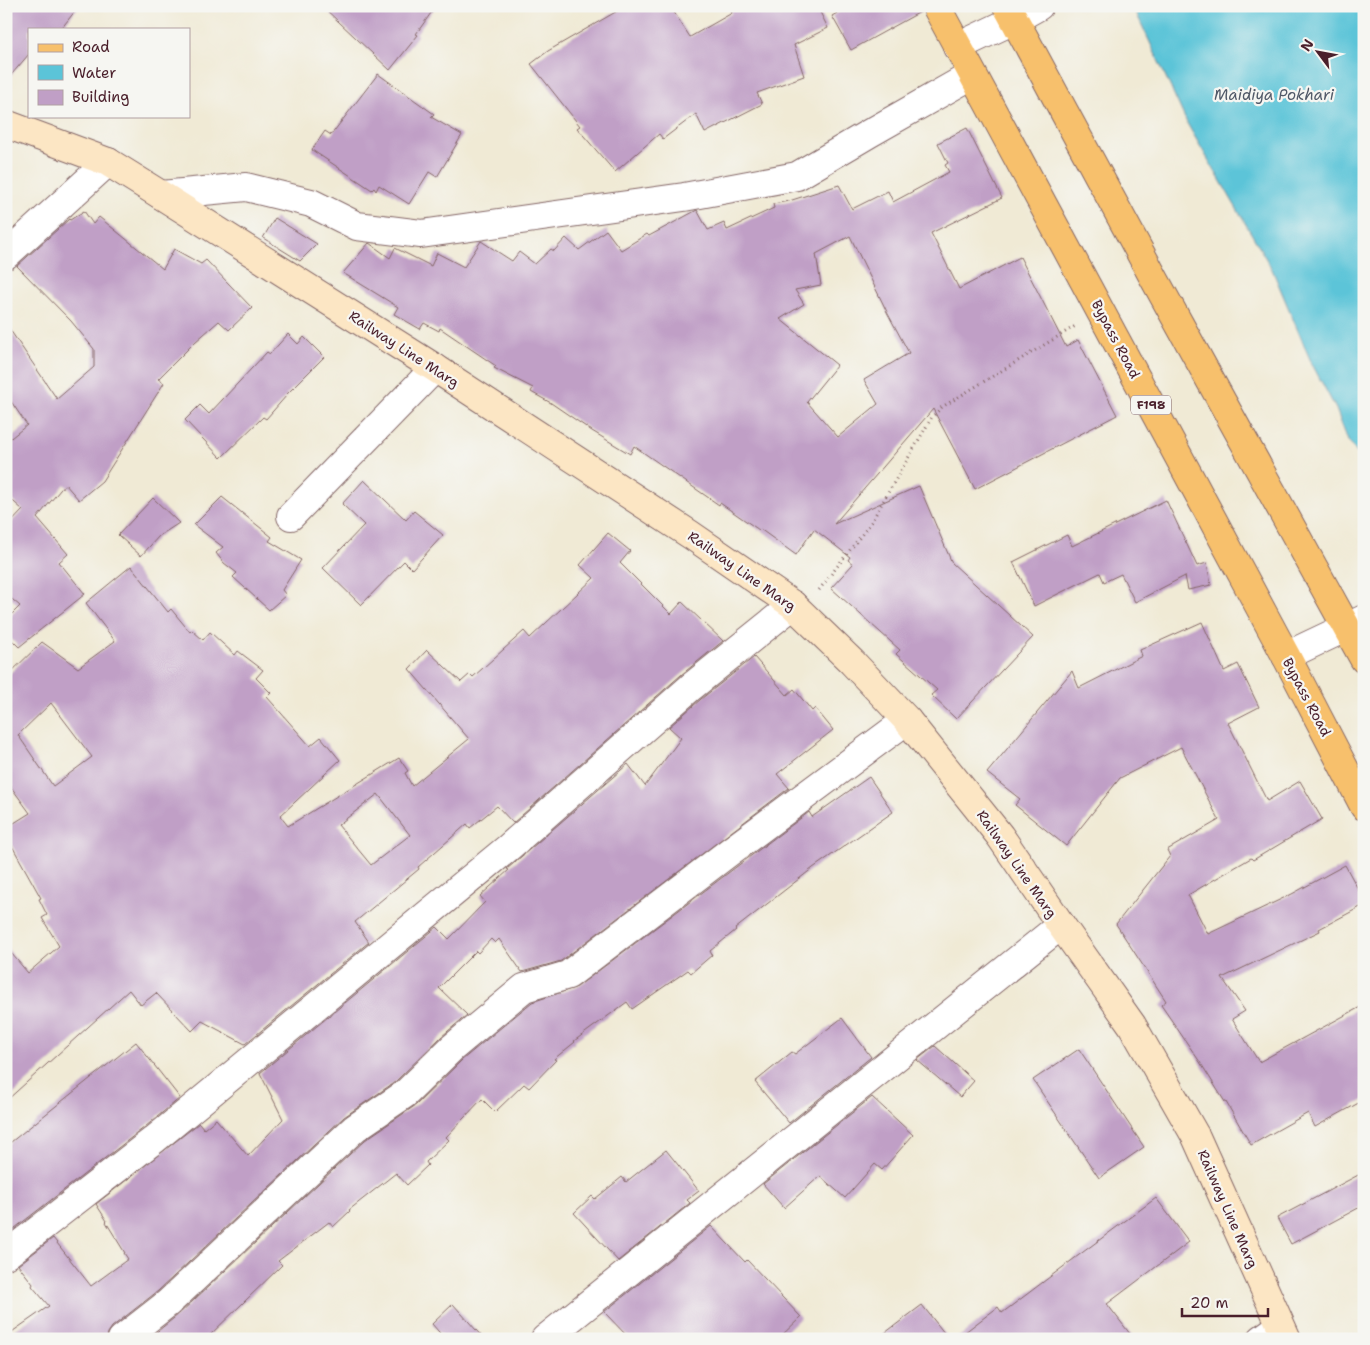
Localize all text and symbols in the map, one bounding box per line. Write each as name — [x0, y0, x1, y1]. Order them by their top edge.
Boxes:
legend — [28, 28, 190, 118]
north arrow — [1292, 28, 1342, 78]
text: N — [1296, 36, 1318, 55]
text: Road — [72, 37, 110, 57]
text: Water — [72, 63, 116, 83]
water label: Maidiya Pokhari — [1214, 85, 1335, 105]
text: Building — [72, 87, 129, 107]
street label: Bypass Road — [1088, 297, 1144, 381]
street label: Railway Line Marg — [345, 307, 463, 391]
road number: F198 — [1131, 396, 1171, 414]
street label: Railway Line Marg — [684, 527, 800, 615]
street label: Bypass Road — [1279, 655, 1335, 739]
street label: Railway Line Marg — [973, 806, 1061, 922]
street label: Railway Line Marg — [1194, 1147, 1262, 1271]
scale bar — [1182, 1285, 1269, 1317]
text: 20 m — [1190, 1293, 1229, 1313]

